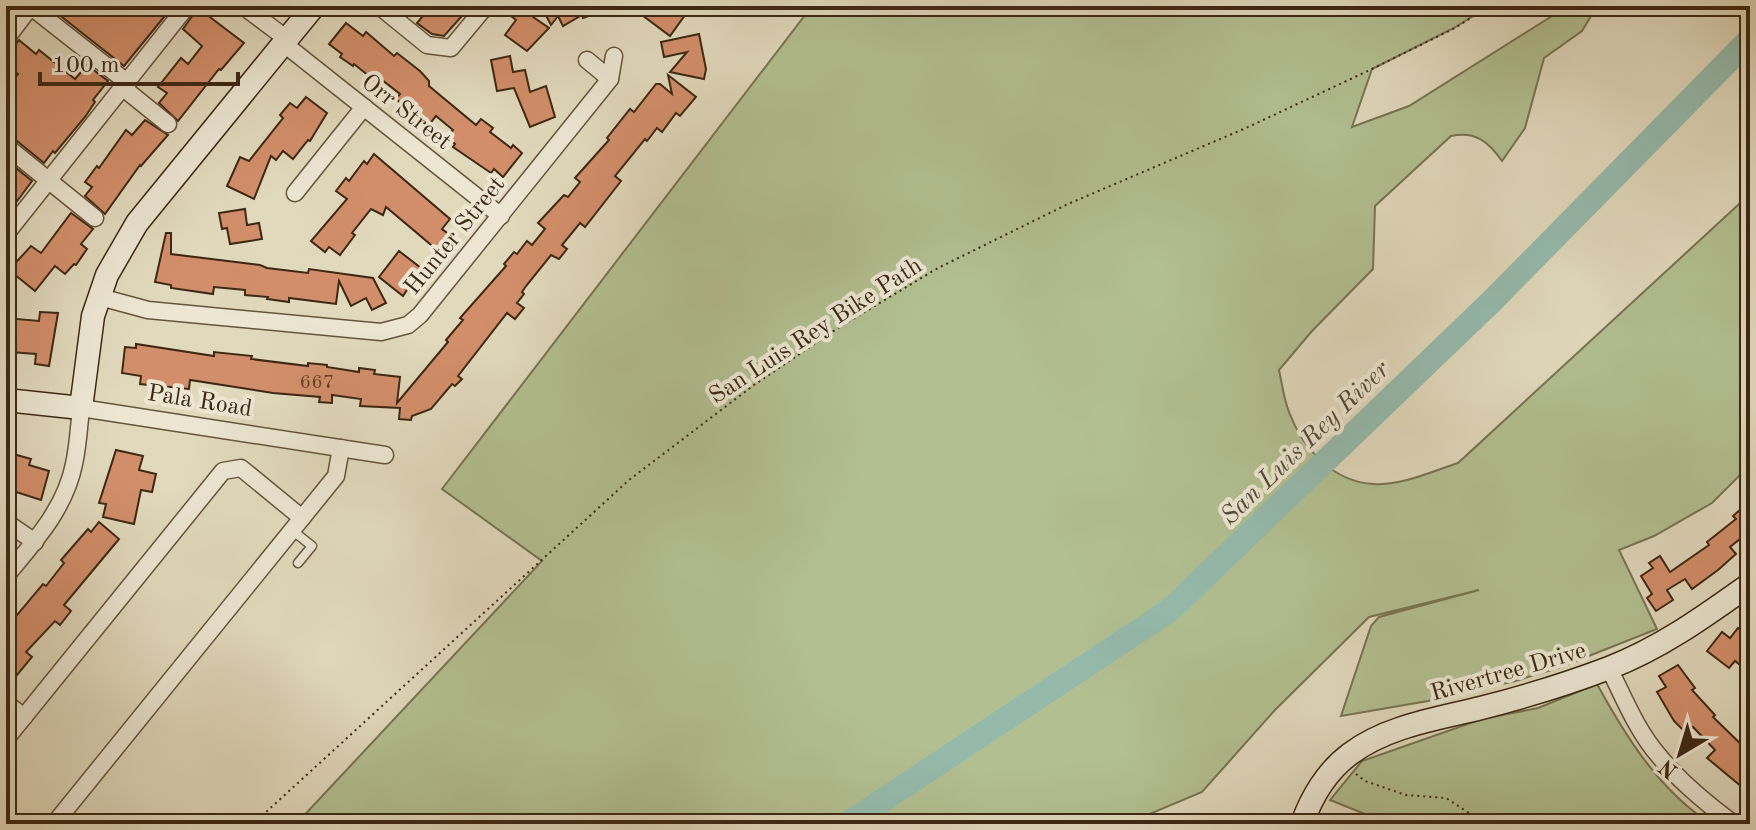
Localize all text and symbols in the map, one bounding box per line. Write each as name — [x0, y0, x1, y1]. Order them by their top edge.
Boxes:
scale bar — [40, 36, 238, 86]
text: 100 m — [52, 54, 120, 78]
street label: Orr Street — [356, 70, 455, 155]
street label: Hunter Street — [401, 173, 510, 300]
street label: San Luis Rey Bike Path — [705, 254, 927, 409]
water label: San Luis Rey River — [1216, 356, 1395, 530]
house number: 667 — [300, 373, 334, 393]
street label: Pala Road — [146, 382, 254, 422]
street label: Rivertree Drive — [1428, 639, 1589, 707]
north arrow — [1640, 714, 1720, 794]
text: N — [1655, 754, 1682, 782]

